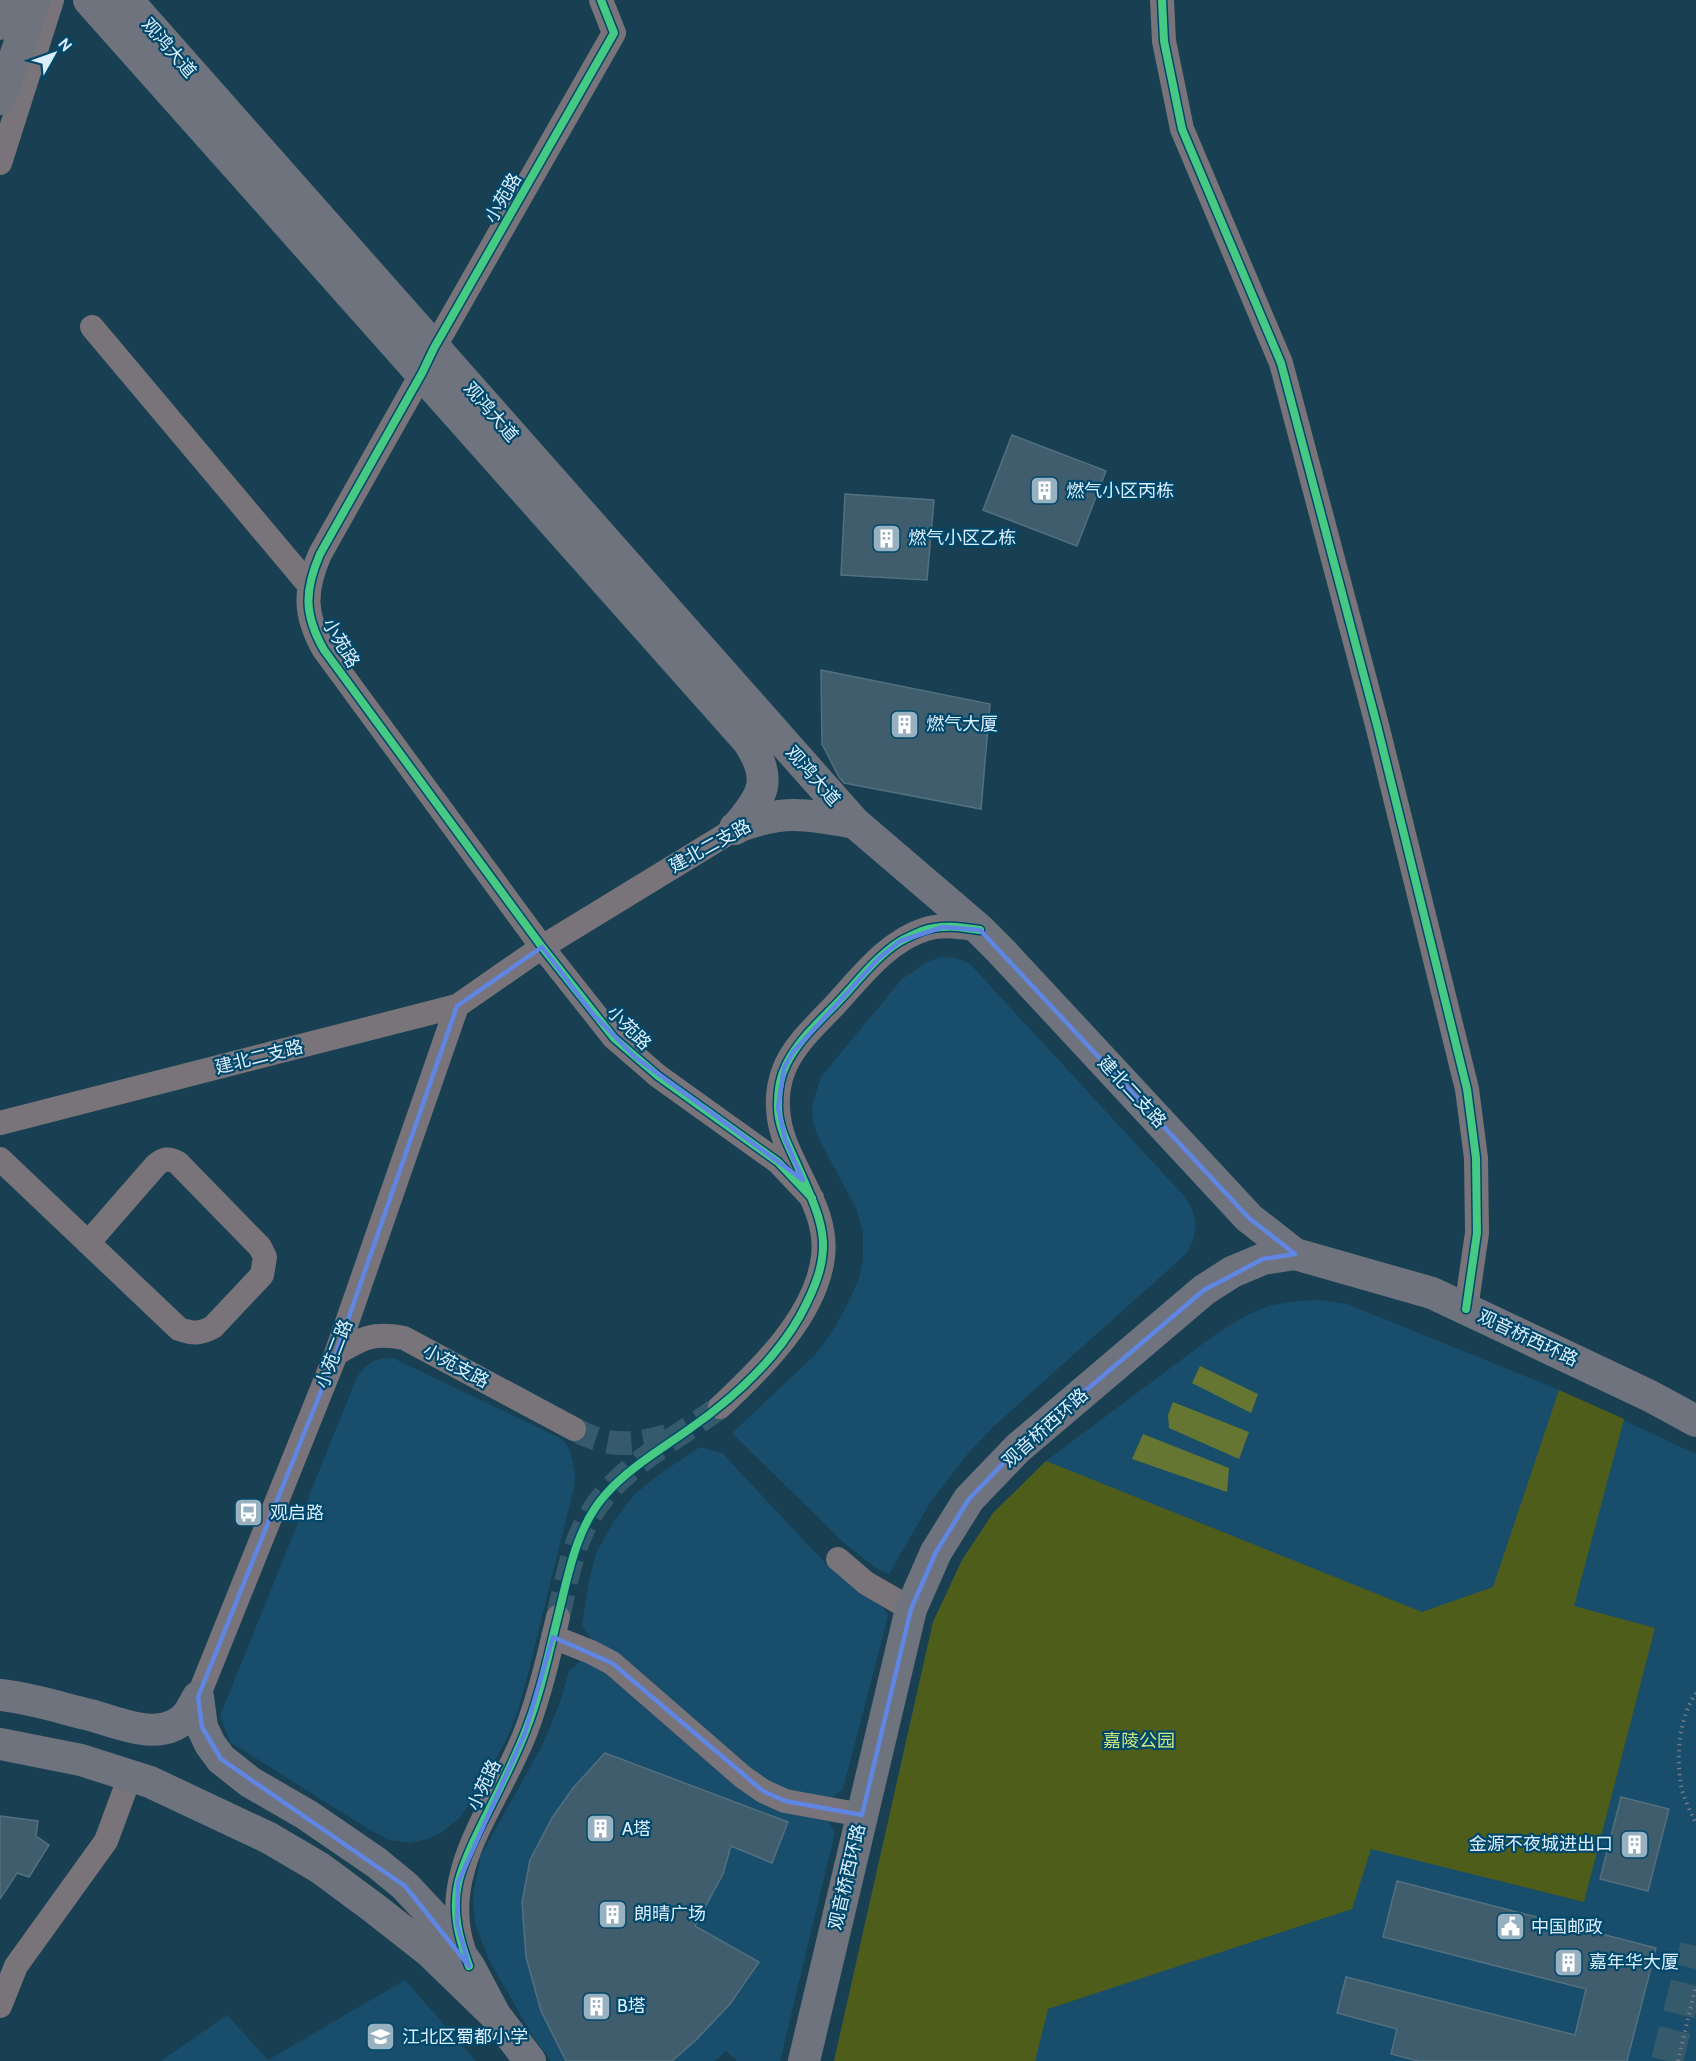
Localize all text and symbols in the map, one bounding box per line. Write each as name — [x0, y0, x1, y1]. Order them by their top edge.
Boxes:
street label: 观鸿大道 — [137, 14, 201, 82]
north arrow — [24, 24, 84, 84]
text: N — [54, 34, 76, 55]
street label: 小苑路 — [480, 169, 526, 227]
street label: 观鸿大道 — [459, 378, 523, 446]
building icon: 燃气小区丙栋 — [1029, 475, 1061, 507]
place label: 燃气小区丙栋 — [1066, 480, 1174, 502]
building icon: 燃气小区乙栋 — [871, 522, 903, 554]
place label: 燃气小区乙栋 — [908, 527, 1016, 549]
street label: 小苑路 — [318, 614, 364, 672]
building icon: 燃气大厦 — [889, 708, 921, 740]
place label: 燃气大厦 — [926, 713, 998, 735]
street label: 观鸿大道 — [781, 742, 845, 810]
street label: 建北二支路 — [665, 815, 755, 877]
street label: 小苑路 — [602, 1001, 656, 1055]
street label: 建北二支路 — [213, 1035, 305, 1079]
street label: 建北二支路 — [1093, 1052, 1171, 1132]
street label: 观音桥西环路 — [1474, 1305, 1582, 1371]
street label: 小苑二路 — [311, 1316, 357, 1392]
street label: 小苑支路 — [419, 1339, 493, 1393]
street label: 观音桥西环路 — [998, 1384, 1092, 1472]
bus stop icon: 观启路 — [233, 1497, 265, 1529]
place label: 观启路 — [270, 1502, 324, 1524]
park label: 嘉陵公园 — [1103, 1730, 1175, 1752]
street label: 小苑路 — [463, 1756, 505, 1814]
building icon: A塔 — [585, 1813, 617, 1845]
place label: A塔 — [622, 1818, 651, 1840]
street label: 观音桥西环路 — [824, 1822, 870, 1932]
building icon: 金源不夜城进出口 — [1618, 1828, 1650, 1860]
place label: 金源不夜城进出口 — [1469, 1833, 1613, 1855]
building icon: 朗晴广场 — [597, 1898, 629, 1930]
place label: 朗晴广场 — [634, 1903, 706, 1925]
public building icon: 中国邮政 — [1494, 1911, 1526, 1943]
place label: 中国邮政 — [1531, 1916, 1603, 1938]
building icon: 嘉年华大厦 — [1552, 1946, 1584, 1978]
place label: 嘉年华大厦 — [1589, 1951, 1679, 1973]
building icon: B塔 — [580, 1990, 612, 2022]
place label: B塔 — [617, 1995, 646, 2017]
school or university icon: 江北区蜀都小学 — [365, 2021, 397, 2053]
place label: 江北区蜀都小学 — [402, 2026, 528, 2048]

